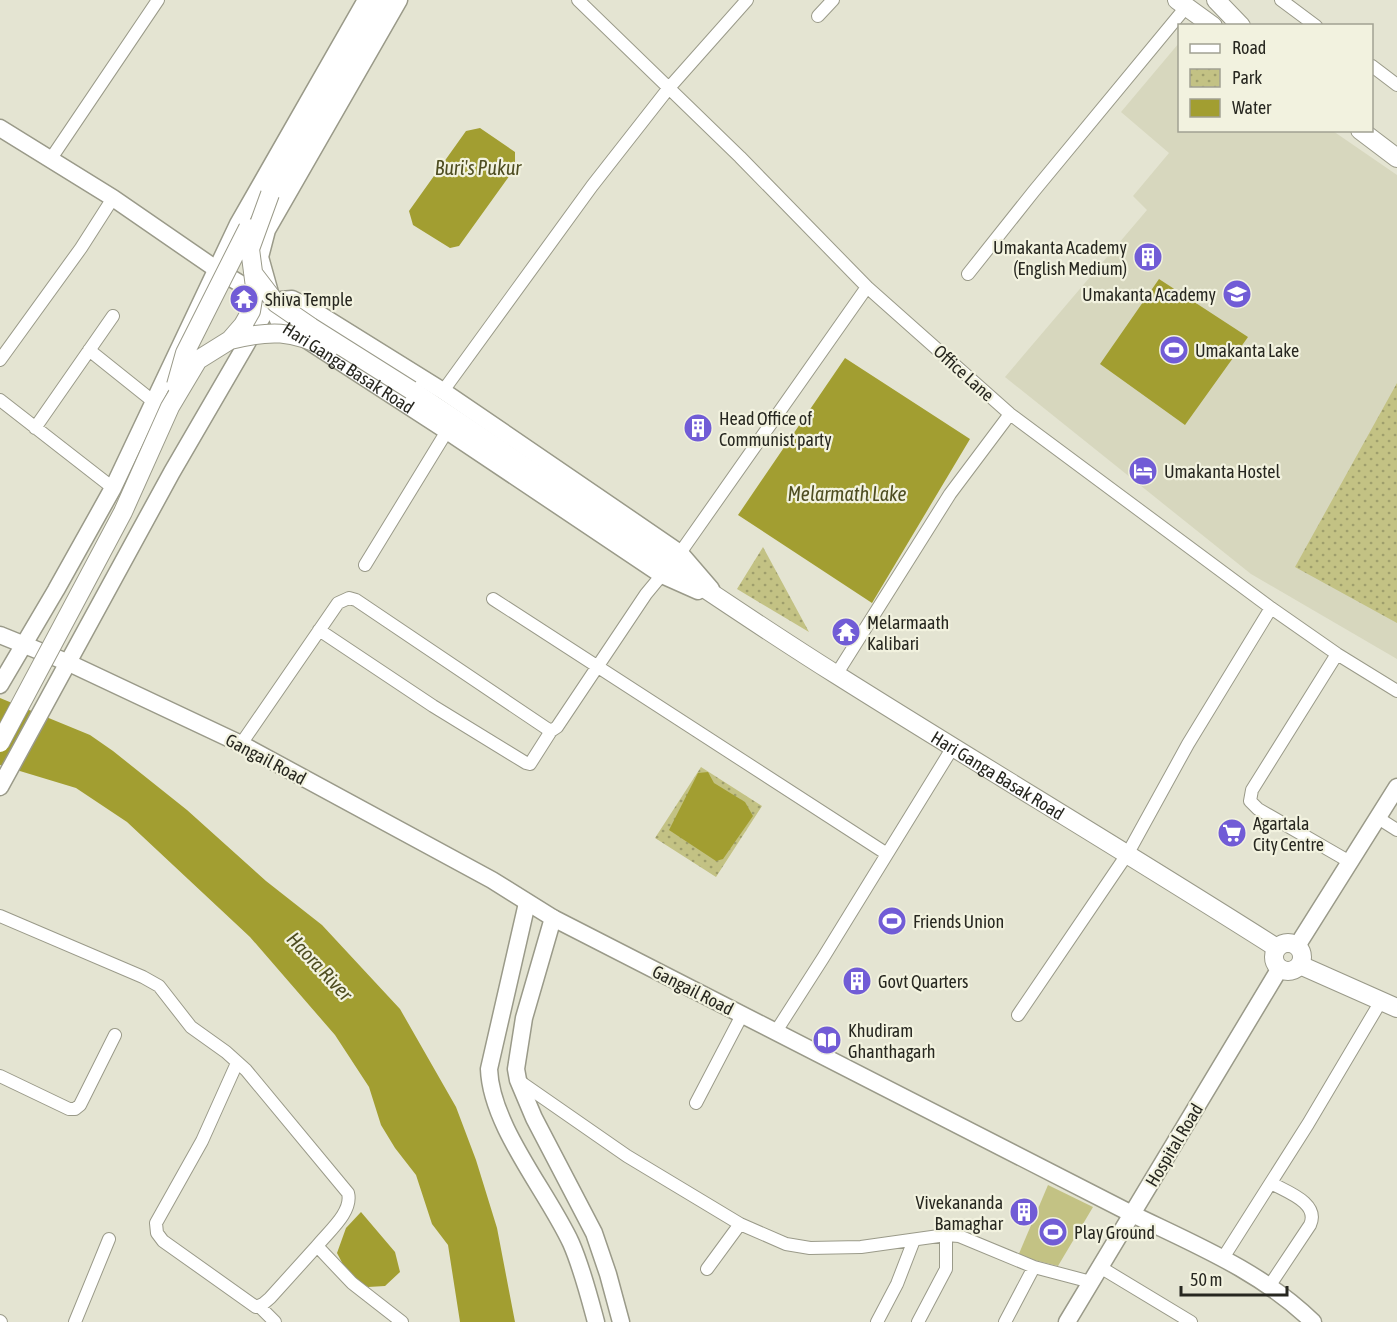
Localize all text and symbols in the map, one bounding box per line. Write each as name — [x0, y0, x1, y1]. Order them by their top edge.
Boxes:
legend — [1178, 24, 1373, 132]
text: Road — [1232, 37, 1266, 58]
text: Park — [1232, 67, 1262, 88]
text: Water — [1232, 97, 1272, 118]
water label: Buri's Pukur — [435, 156, 522, 179]
place label: Umakanta Academy (English Medium) — [993, 237, 1127, 279]
building icon: Umakanta Academy (English Medium) — [1132, 241, 1164, 273]
school or university icon: Umakanta Academy — [1221, 278, 1253, 310]
temple icon: Shiva Temple — [228, 283, 260, 315]
place label: Umakanta Academy — [1082, 284, 1216, 305]
place label: Shiva Temple — [265, 289, 353, 310]
street label: Hari Ganga Basak Road — [279, 317, 418, 417]
sports icon: Umakanta Lake — [1158, 334, 1190, 366]
street label: Office Lane — [929, 340, 999, 406]
place label: Umakanta Lake — [1195, 340, 1299, 361]
place label: Head Office of Communist party — [719, 408, 832, 450]
building icon: Head Office of Communist party — [682, 412, 714, 444]
hotel icon: Umakanta Hostel — [1127, 455, 1159, 487]
place label: Umakanta Hostel — [1164, 461, 1280, 482]
water label: Melarmath Lake — [787, 482, 907, 505]
place label: Melarmaath Kalibari — [867, 612, 949, 654]
temple icon: Melarmaath Kalibari — [830, 616, 862, 648]
street label: Hari Ganga Basak Road — [928, 726, 1068, 824]
street label: Gangail Road — [222, 729, 310, 789]
place label: Agartala City Centre — [1253, 813, 1324, 855]
supermarket icon: Agartala City Centre — [1216, 817, 1248, 849]
sports icon: Friends Union — [876, 905, 908, 937]
place label: Friends Union — [913, 911, 1004, 932]
water label: Haora River — [283, 927, 358, 1006]
street label: Gangail Road — [649, 961, 737, 1019]
building icon: Govt Quarters — [841, 965, 873, 997]
place label: Govt Quarters — [878, 971, 968, 992]
place label: Khudiram Ghanthagarh — [848, 1020, 935, 1062]
library icon: Khudiram Ghanthagarh — [811, 1024, 843, 1056]
street label: Hospital Road — [1141, 1100, 1207, 1190]
place label: Vivekananda Bamaghar — [916, 1192, 1004, 1234]
building icon: Vivekananda Bamaghar — [1008, 1196, 1040, 1228]
sports icon: Play Ground — [1037, 1216, 1069, 1248]
place label: Play Ground — [1074, 1222, 1155, 1243]
scale bar — [1181, 1259, 1288, 1297]
text: 50 m — [1190, 1269, 1222, 1290]

